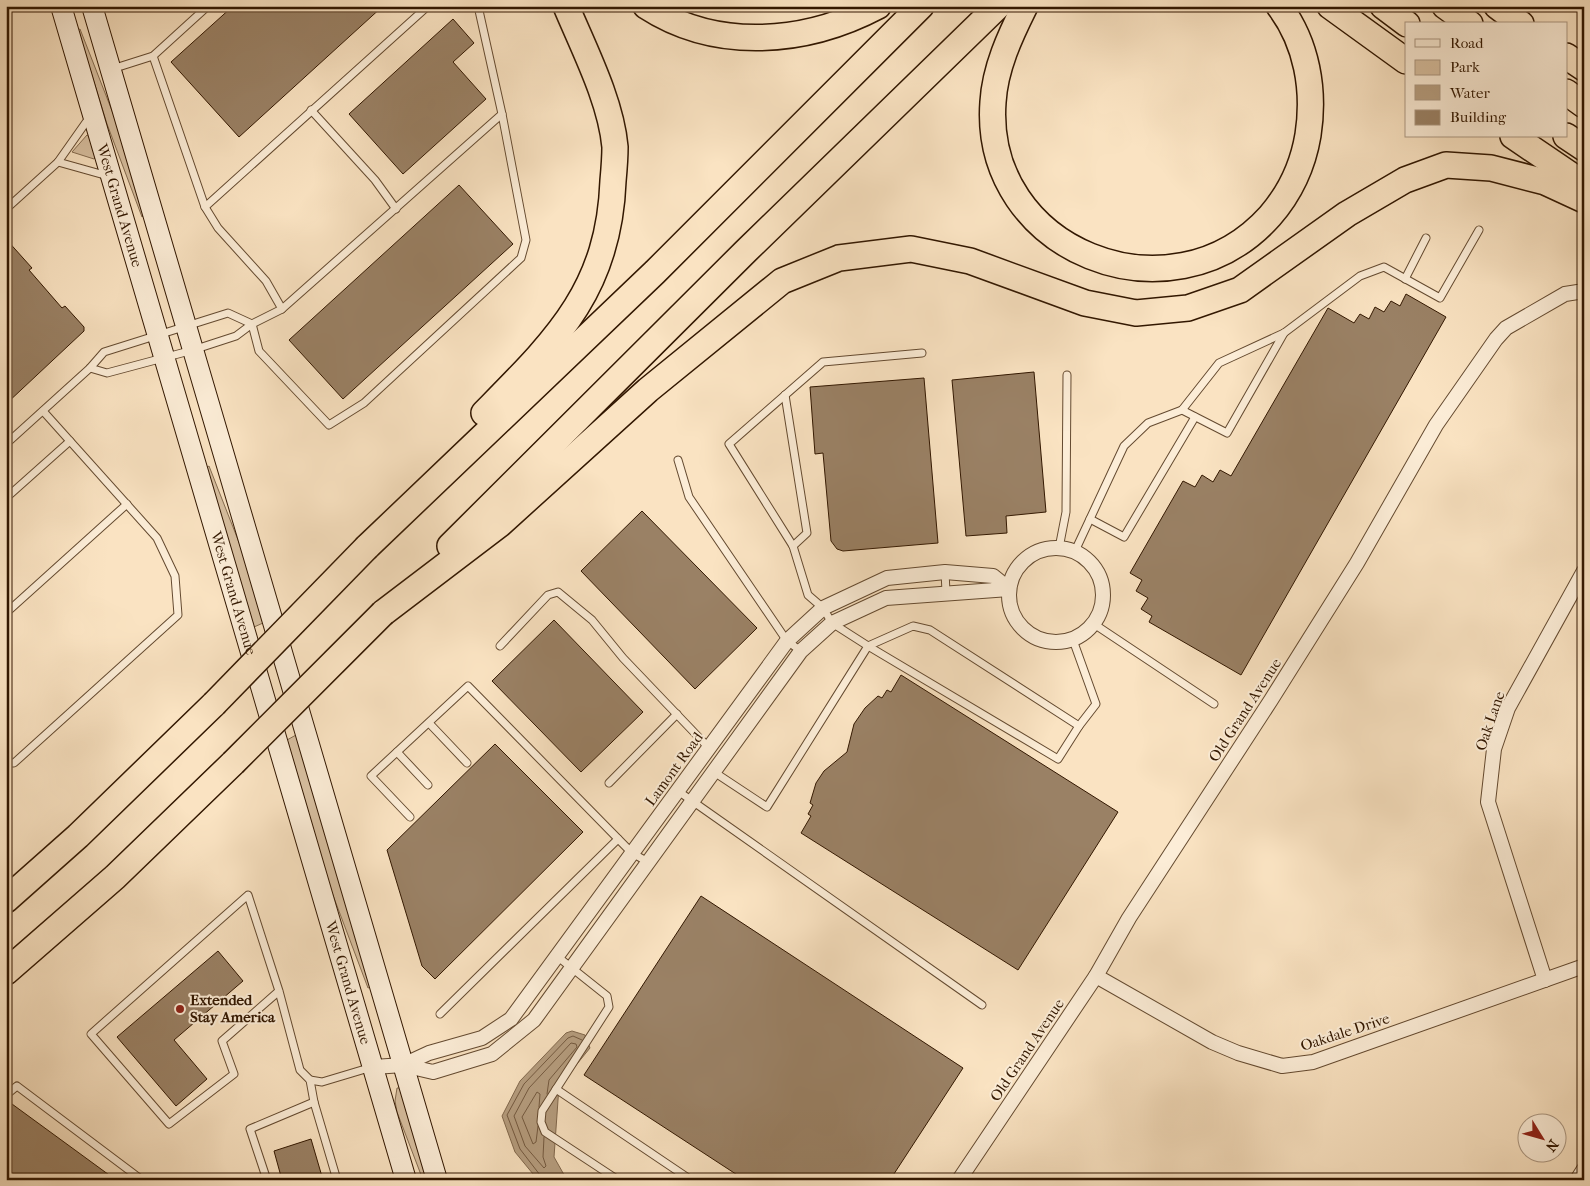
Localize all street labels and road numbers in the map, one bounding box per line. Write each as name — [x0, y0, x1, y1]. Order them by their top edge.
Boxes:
street label: West Grand Avenue — [93, 141, 146, 270]
street label: West Grand Avenue — [207, 528, 260, 658]
street label: Old Grand Avenue — [1205, 654, 1285, 765]
street label: Oak Lane — [1471, 688, 1509, 753]
street label: Lamont Road — [641, 728, 707, 809]
street label: West Grand Avenue — [321, 918, 375, 1047]
street label: Old Grand Avenue — [986, 995, 1068, 1105]
street label: Oakdale Drive — [1298, 1009, 1392, 1055]

